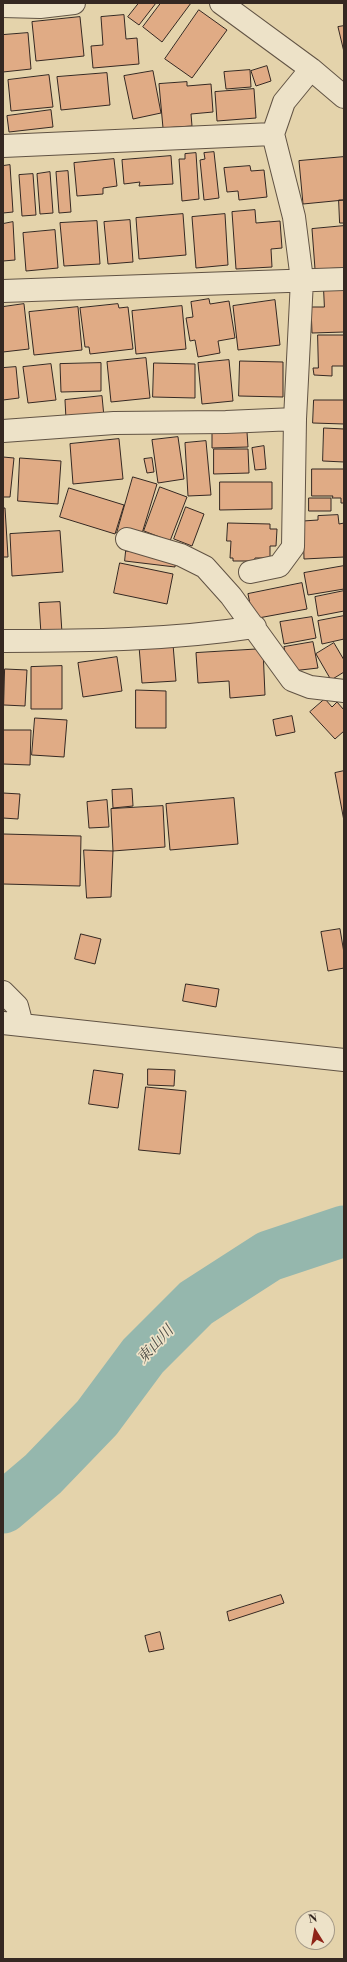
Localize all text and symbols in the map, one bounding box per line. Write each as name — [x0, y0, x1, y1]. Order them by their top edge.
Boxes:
water label: 東山川 — [134, 1322, 178, 1368]
north arrow — [295, 1910, 335, 1950]
text: N — [307, 1912, 319, 1927]

